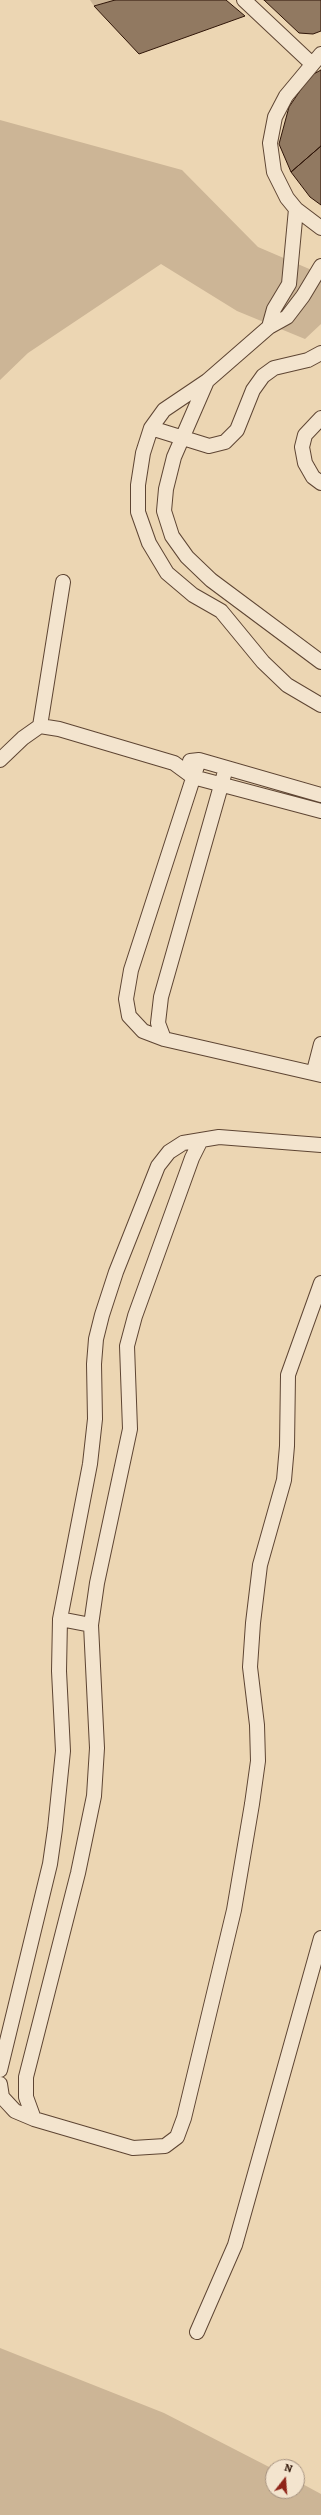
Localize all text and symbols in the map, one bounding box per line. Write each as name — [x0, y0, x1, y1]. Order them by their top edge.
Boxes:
north arrow — [265, 2459, 305, 2499]
text: N — [282, 2460, 294, 2476]

